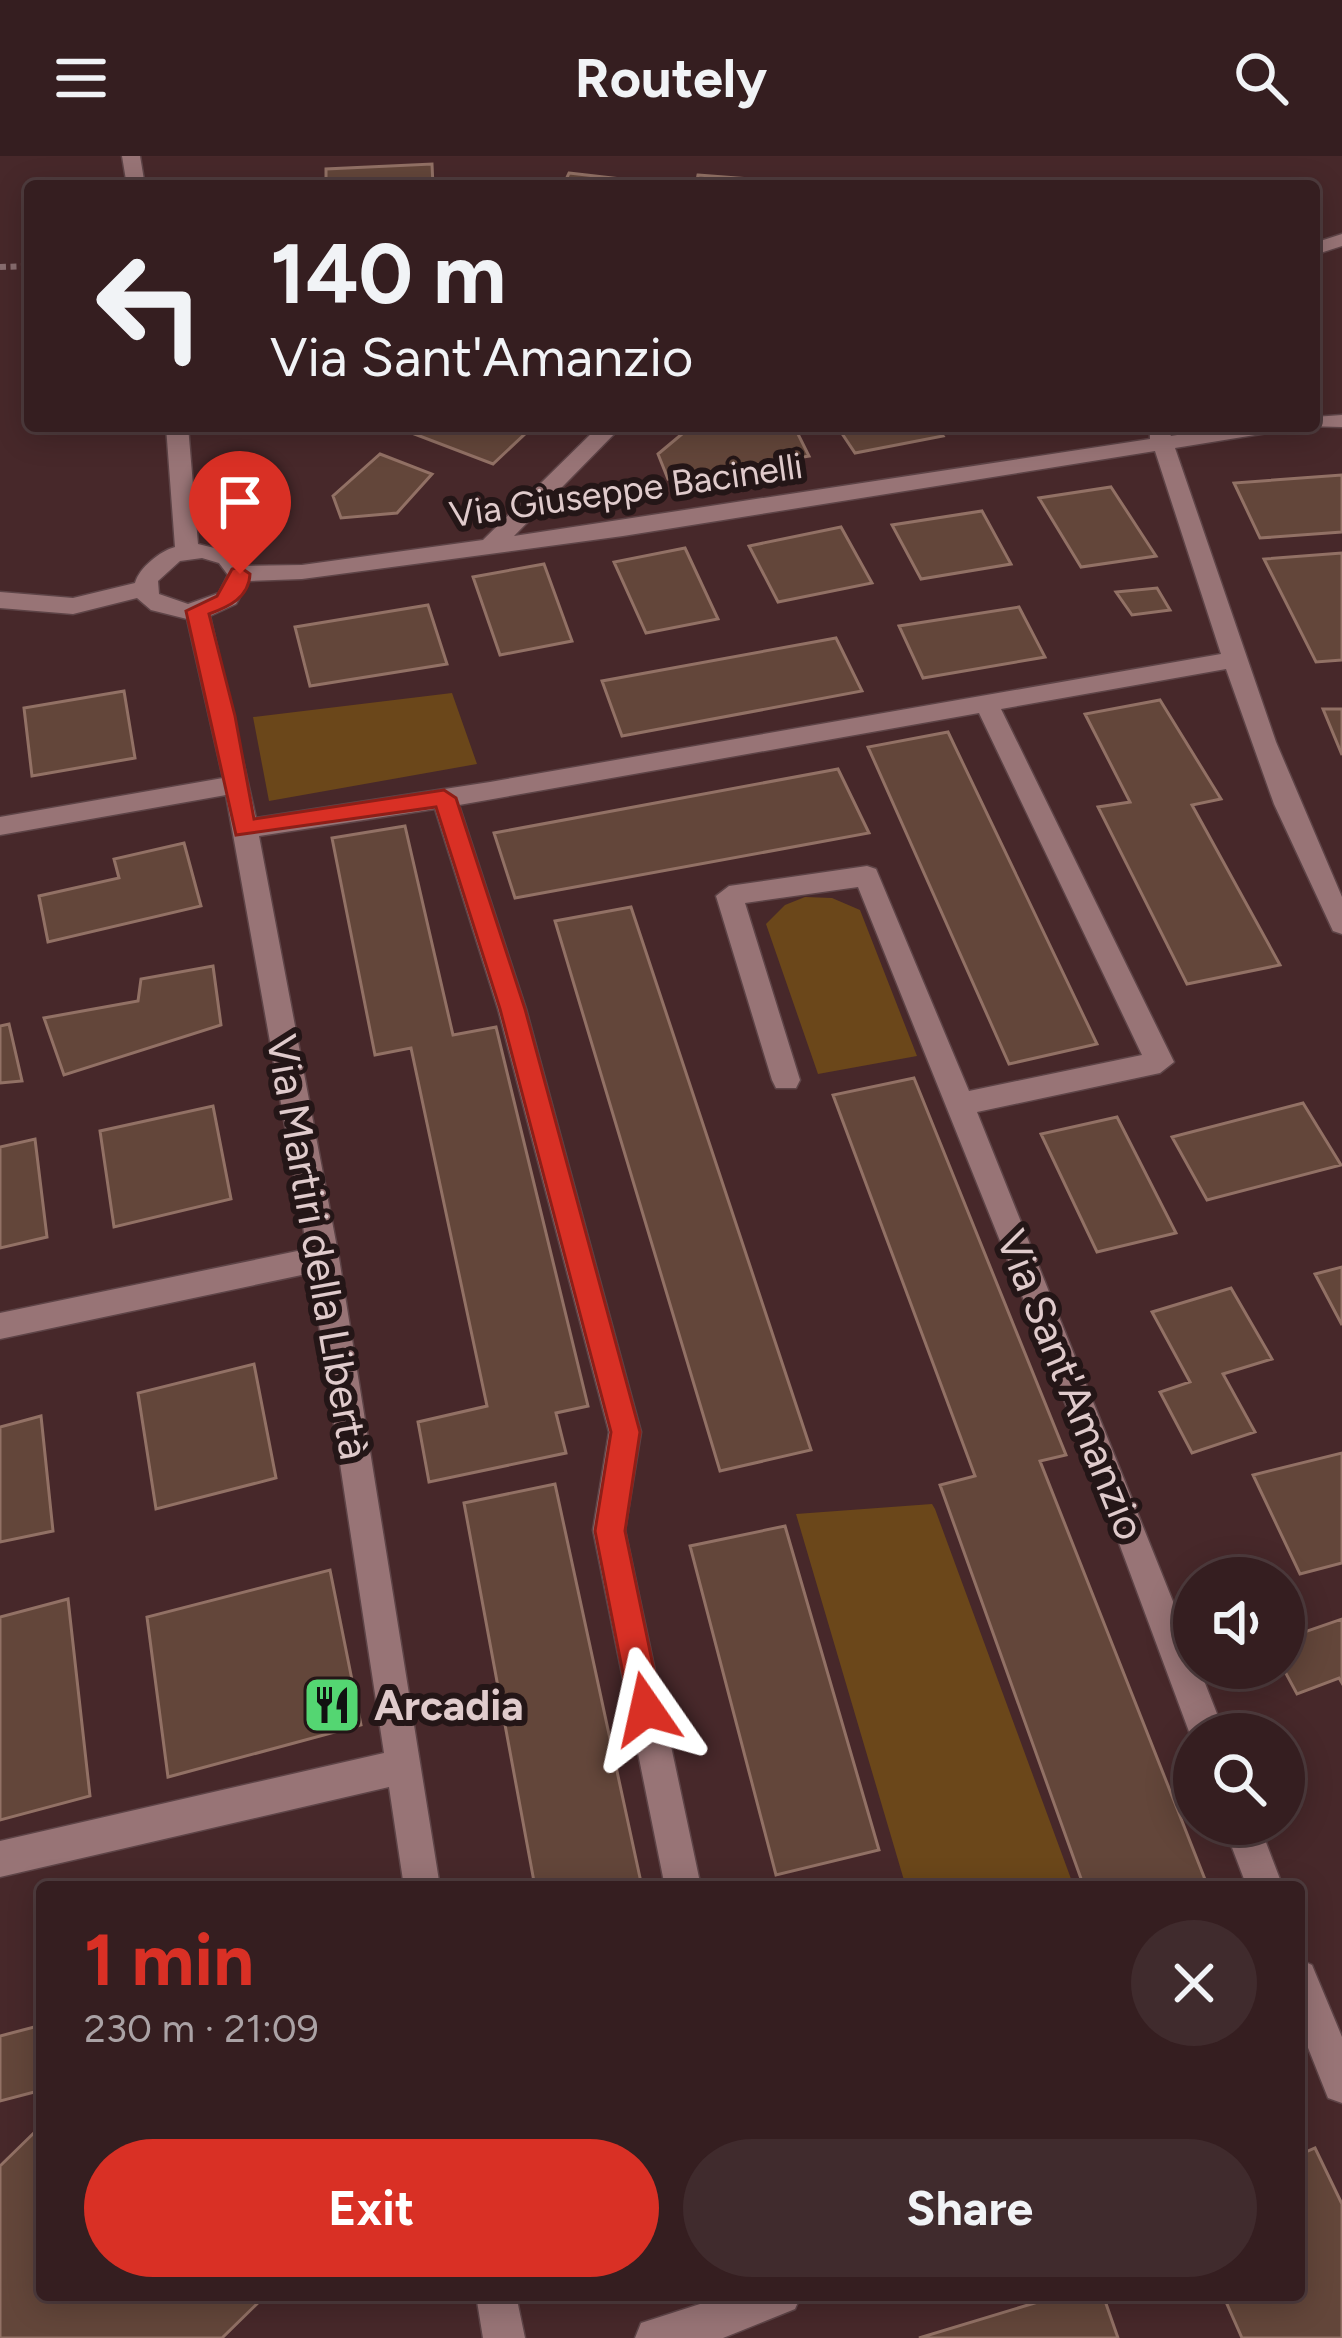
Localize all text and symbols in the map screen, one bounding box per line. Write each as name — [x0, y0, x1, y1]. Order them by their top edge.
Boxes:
icon: menu — [48, 45, 114, 111]
icon: search — [1228, 45, 1294, 111]
text: Routely — [575, 46, 767, 111]
text: 140 m — [270, 223, 506, 324]
icon: left — [72, 228, 228, 384]
text: Via Sant'Amanzio — [270, 325, 693, 390]
street label: Via Giuseppe Bacinelli — [447, 444, 805, 536]
pin — [189, 451, 291, 574]
icon: arrive — [207, 469, 273, 535]
street label: Via Martiri della Libertà — [256, 1031, 380, 1463]
street label: Via Sant'Amanzio — [986, 1223, 1156, 1547]
map controls — [1173, 1557, 1305, 1845]
button: sound — [1173, 1557, 1305, 1689]
position arrow — [583, 1646, 709, 1772]
restaurant icon: Arcadia — [301, 1674, 363, 1736]
place label: Arcadia — [374, 1680, 524, 1731]
button: search — [1173, 1713, 1305, 1845]
text: 1 min — [84, 1917, 254, 2003]
button: close — [1131, 1920, 1257, 2046]
text: 230 m · 21:09 — [84, 2005, 319, 2052]
button: Exit — [84, 2139, 659, 2277]
button: Share — [683, 2139, 1257, 2277]

